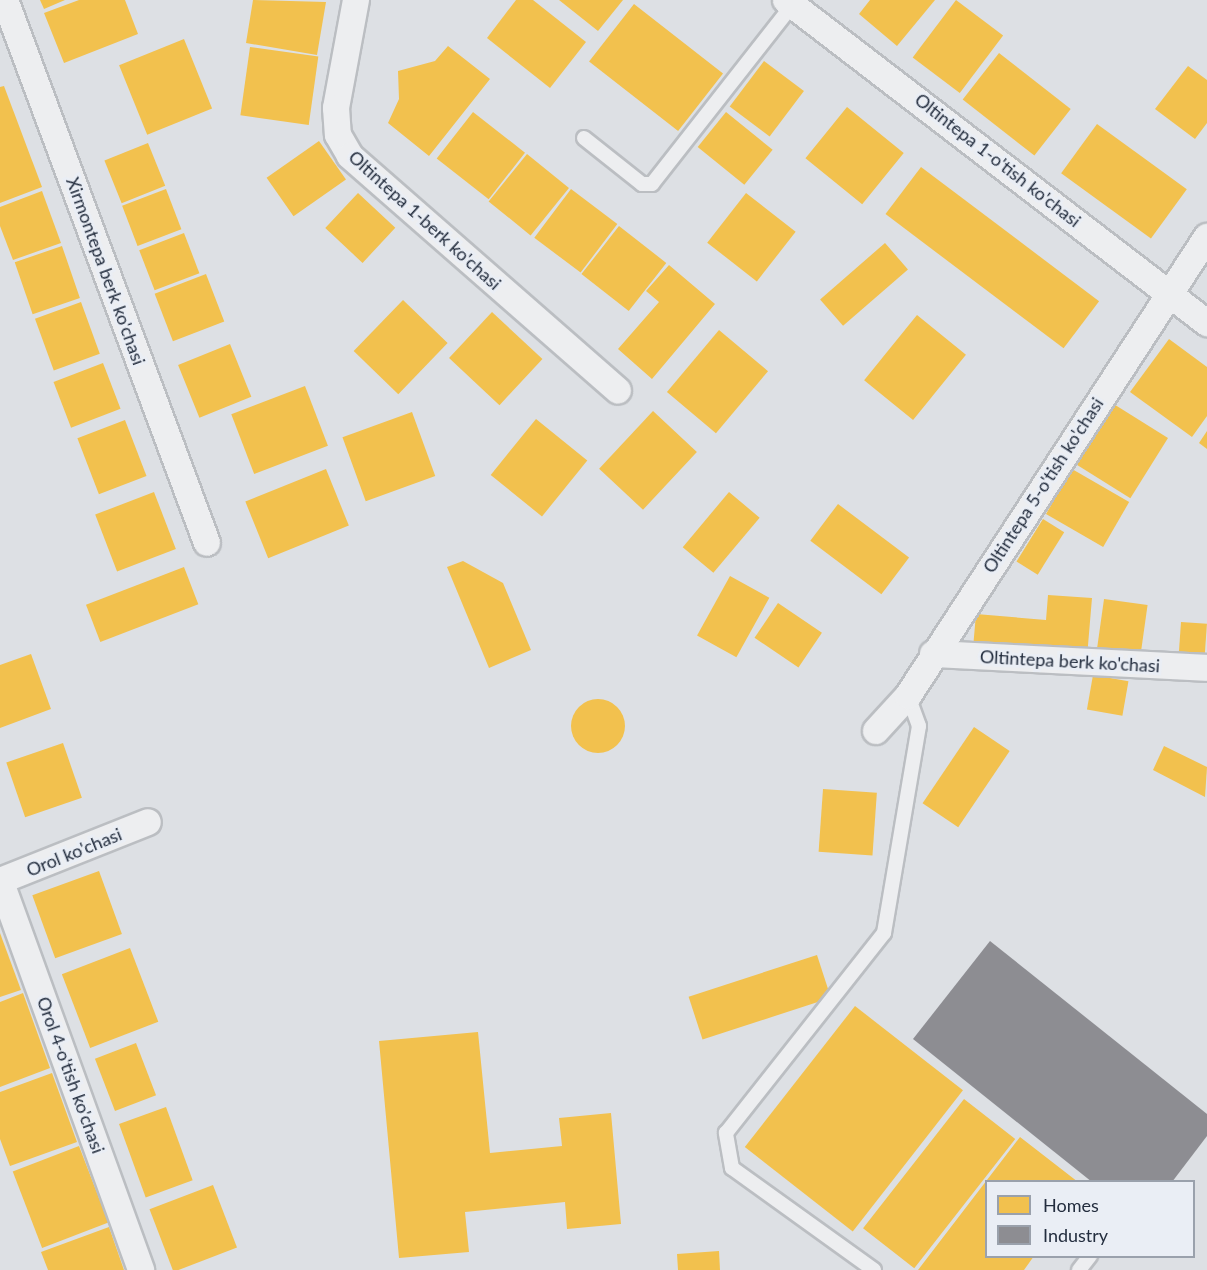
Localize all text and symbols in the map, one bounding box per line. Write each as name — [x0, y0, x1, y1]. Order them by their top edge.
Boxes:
street label: Oltintepa 1-o'tish ko'chasi — [911, 88, 1085, 232]
street label: Oltintepa 1-berk ko'chasi — [344, 146, 506, 294]
street label: Xirmontepa berk ko'chasi — [62, 174, 150, 368]
street label: Oltintepa 5-o'tish ko'chasi — [978, 393, 1108, 577]
street label: Oltintepa berk ko'chasi — [979, 645, 1161, 677]
street label: Orol ko'chasi — [23, 823, 125, 881]
street label: Orol 4-o'tish ko'chasi — [33, 994, 109, 1156]
legend — [985, 1180, 1195, 1258]
text: Homes — [1043, 1194, 1099, 1216]
text: Industry — [1043, 1224, 1108, 1246]

